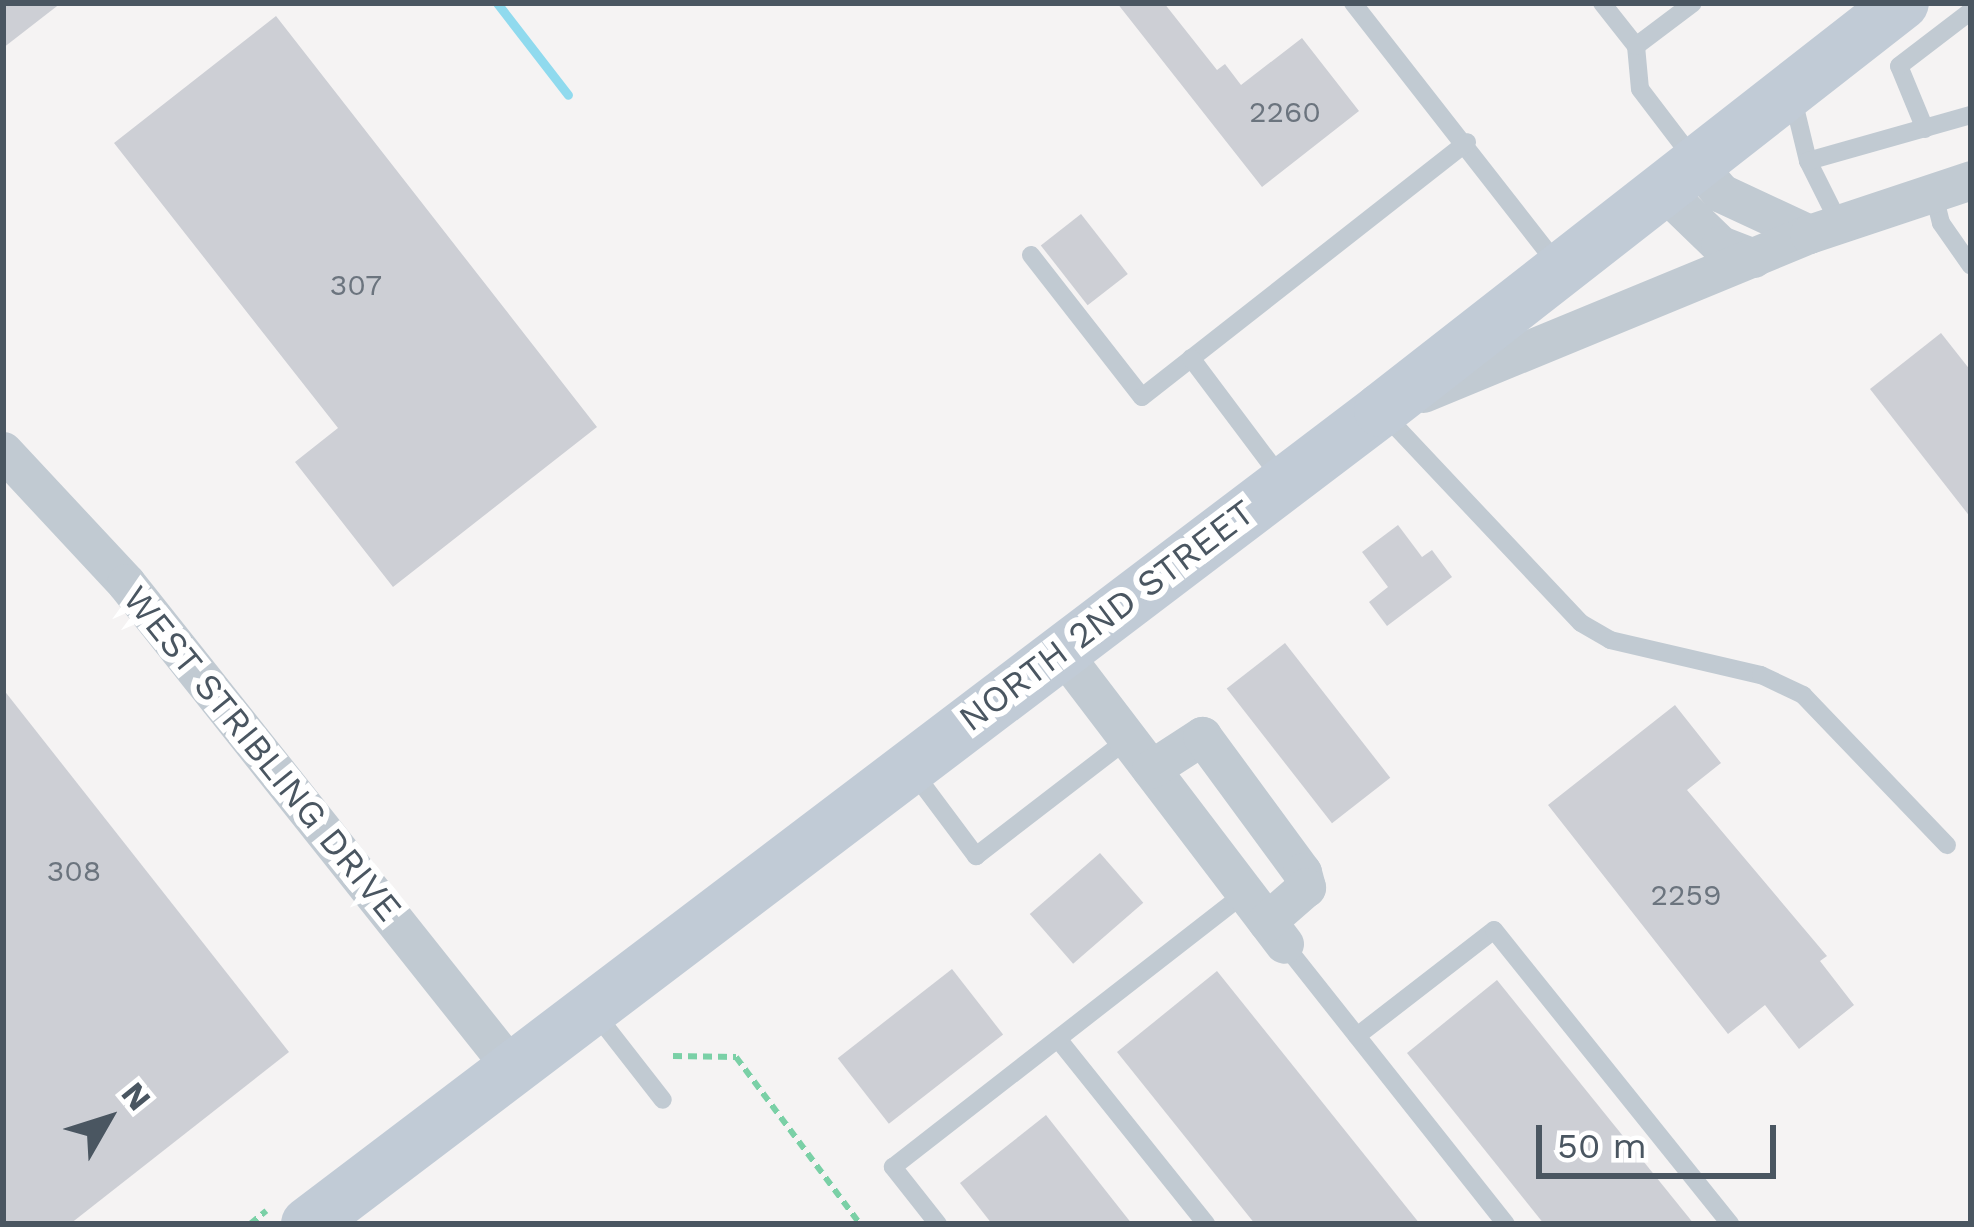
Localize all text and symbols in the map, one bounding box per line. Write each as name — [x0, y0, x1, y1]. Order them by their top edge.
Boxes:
house number: 2260 — [1249, 94, 1321, 130]
house number: 307 — [330, 267, 382, 303]
street label: NORTH 2ND STREET — [951, 491, 1263, 741]
street label: WEST STRIBLING DRIVE — [113, 578, 411, 930]
house number: 308 — [47, 853, 101, 889]
house number: 2259 — [1651, 877, 1721, 913]
north arrow — [48, 1059, 168, 1179]
text: N — [114, 1074, 159, 1118]
scale bar — [1542, 1101, 1782, 1175]
text: 50 m — [1557, 1125, 1647, 1167]

